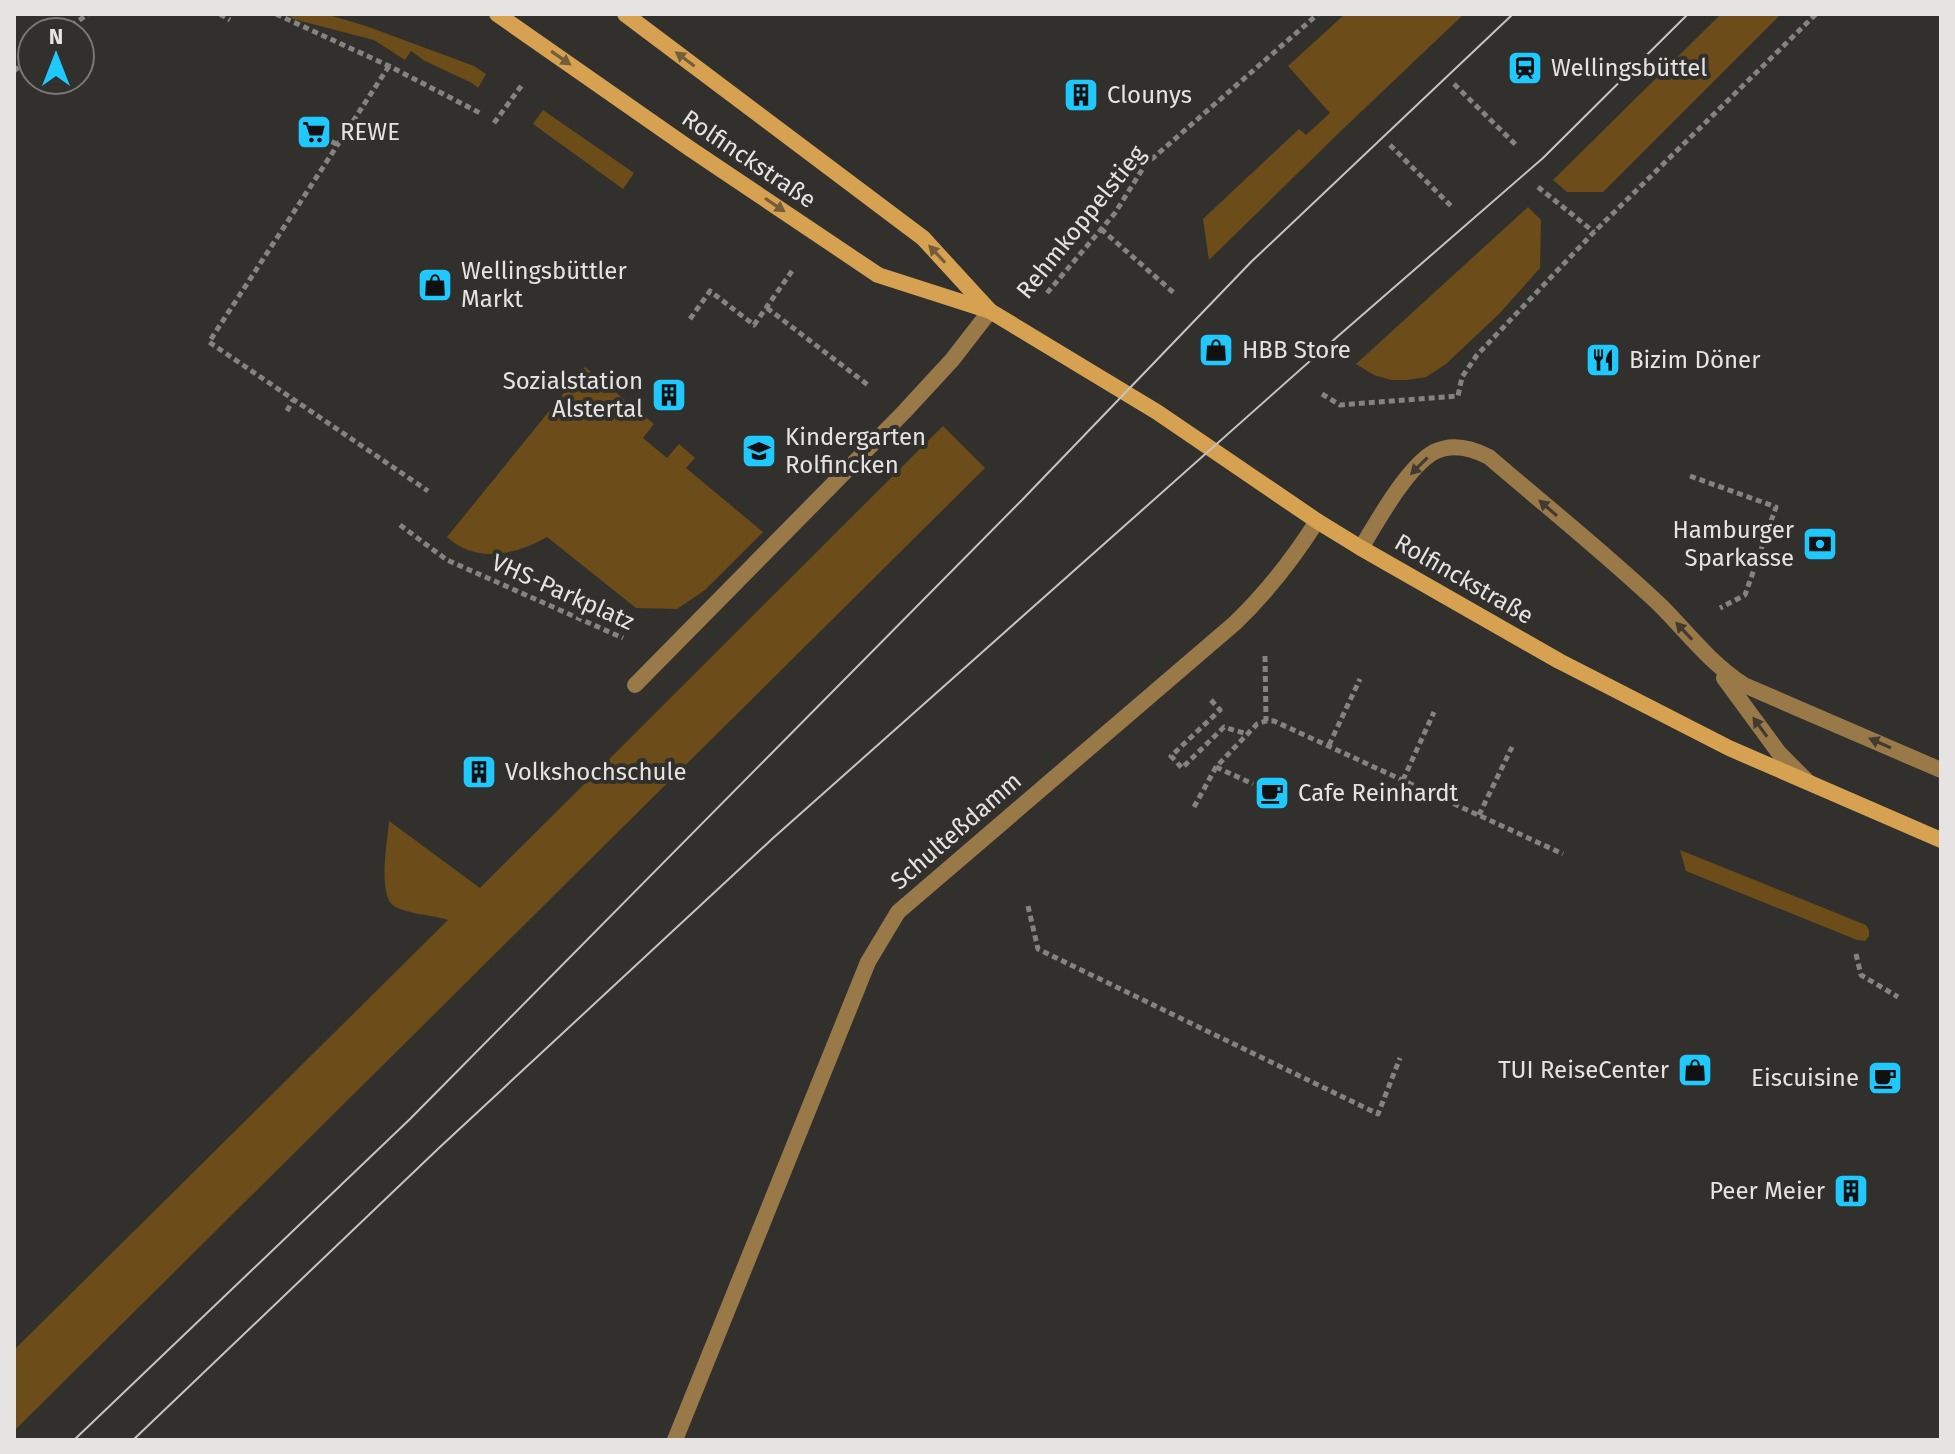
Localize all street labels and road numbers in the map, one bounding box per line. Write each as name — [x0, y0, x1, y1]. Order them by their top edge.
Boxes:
street label: Rolfinckstraße — [677, 104, 821, 214]
street label: Rehmkoppelstieg — [1011, 139, 1152, 304]
street label: Rolfinckstraße — [1390, 528, 1538, 630]
street label: VHS-Parkplatz — [487, 548, 639, 636]
street label: Schulteßdamm — [885, 767, 1027, 895]

